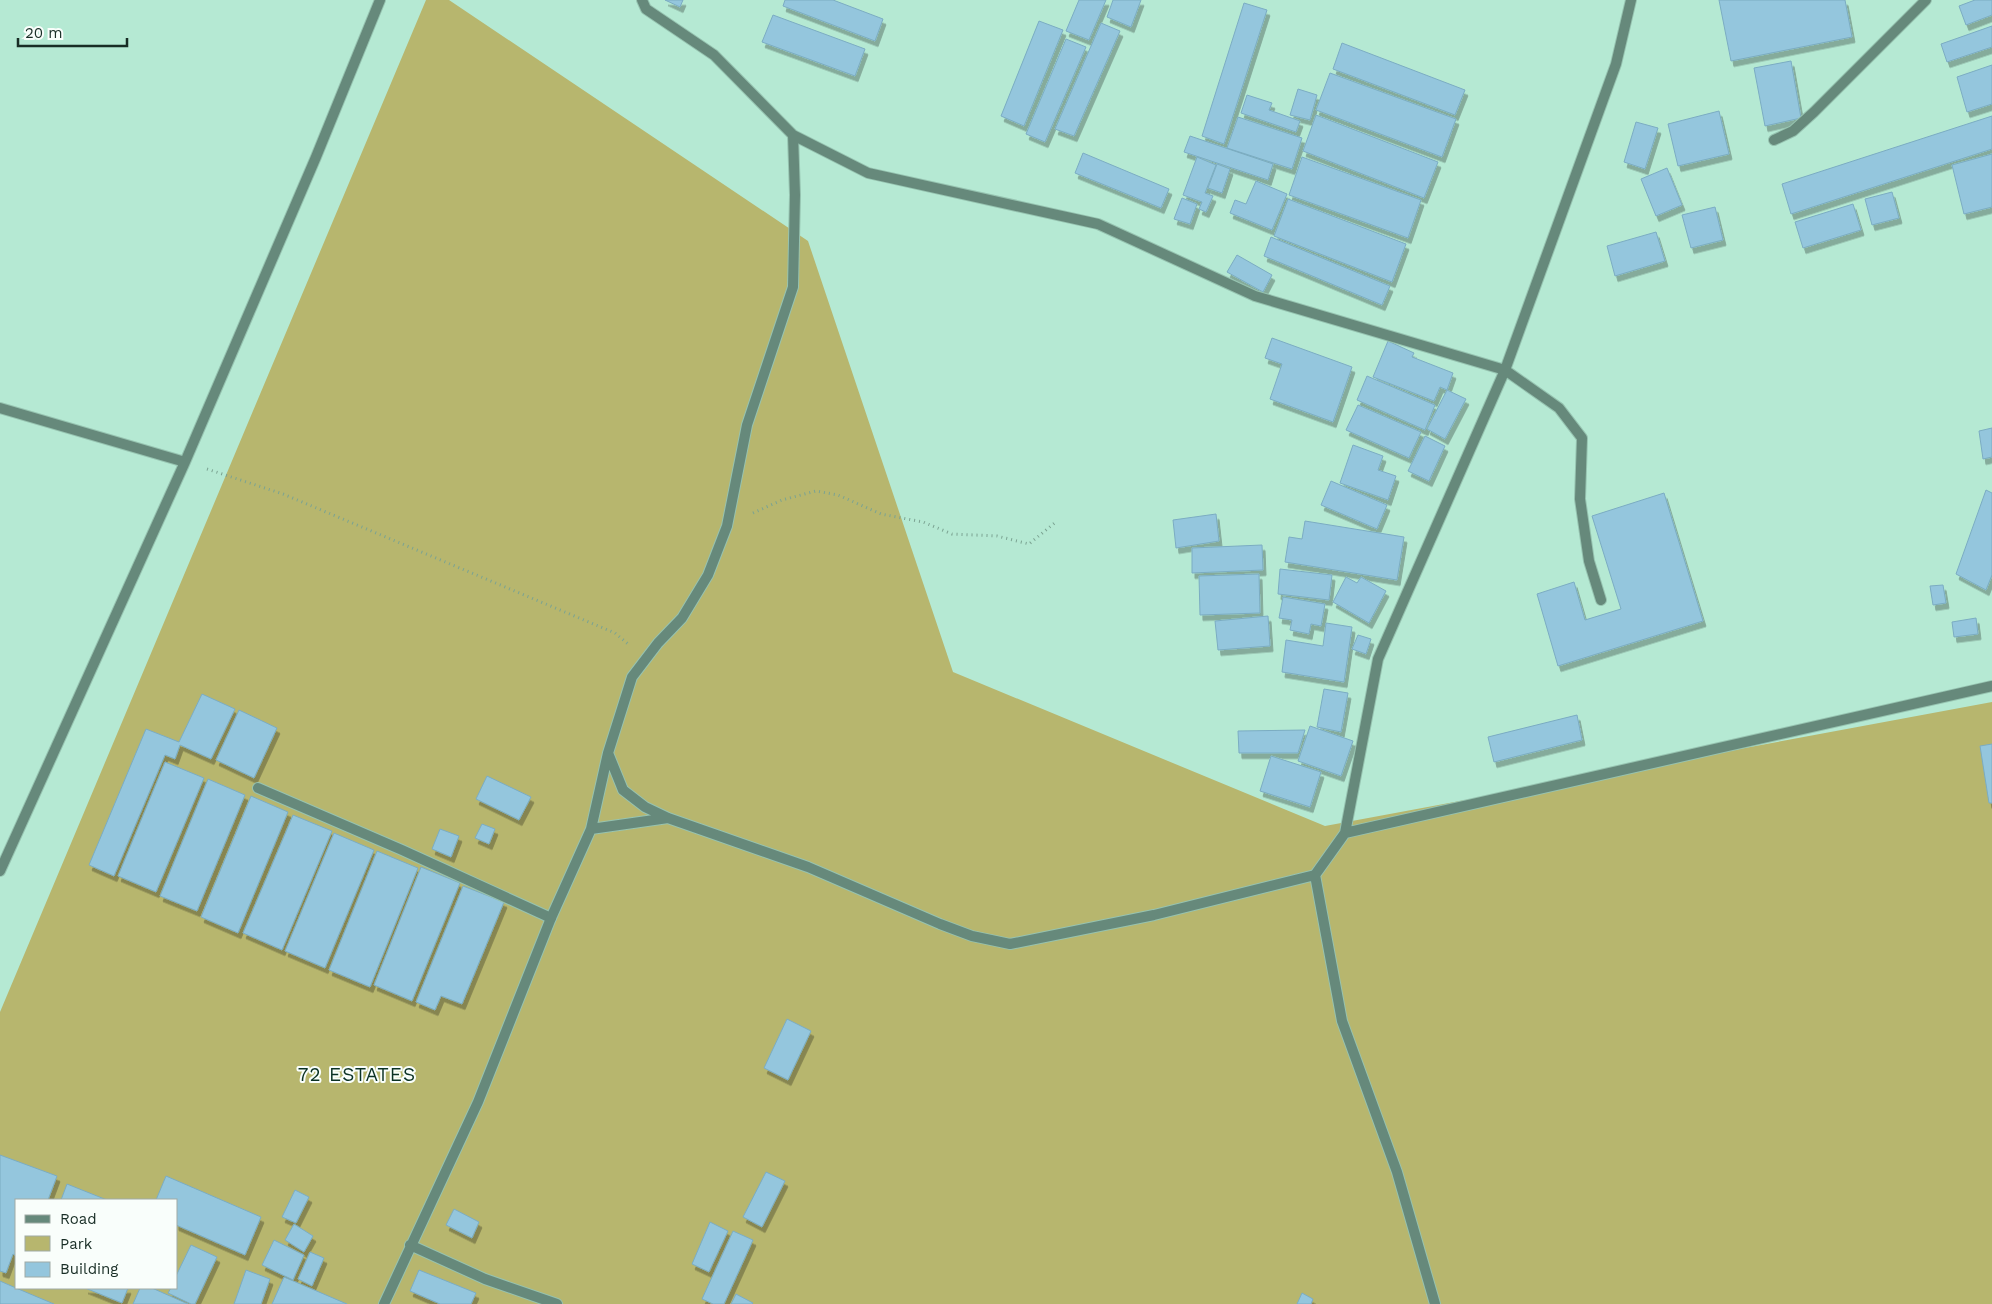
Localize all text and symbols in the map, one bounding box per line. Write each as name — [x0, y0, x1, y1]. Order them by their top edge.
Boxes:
scale bar — [18, 15, 126, 47]
text: 20 m — [25, 24, 63, 42]
district label: 72 ESTATES — [298, 1063, 416, 1086]
legend — [15, 1199, 178, 1289]
text: Road — [60, 1210, 97, 1228]
text: Park — [60, 1235, 93, 1253]
text: Building — [60, 1260, 118, 1278]

